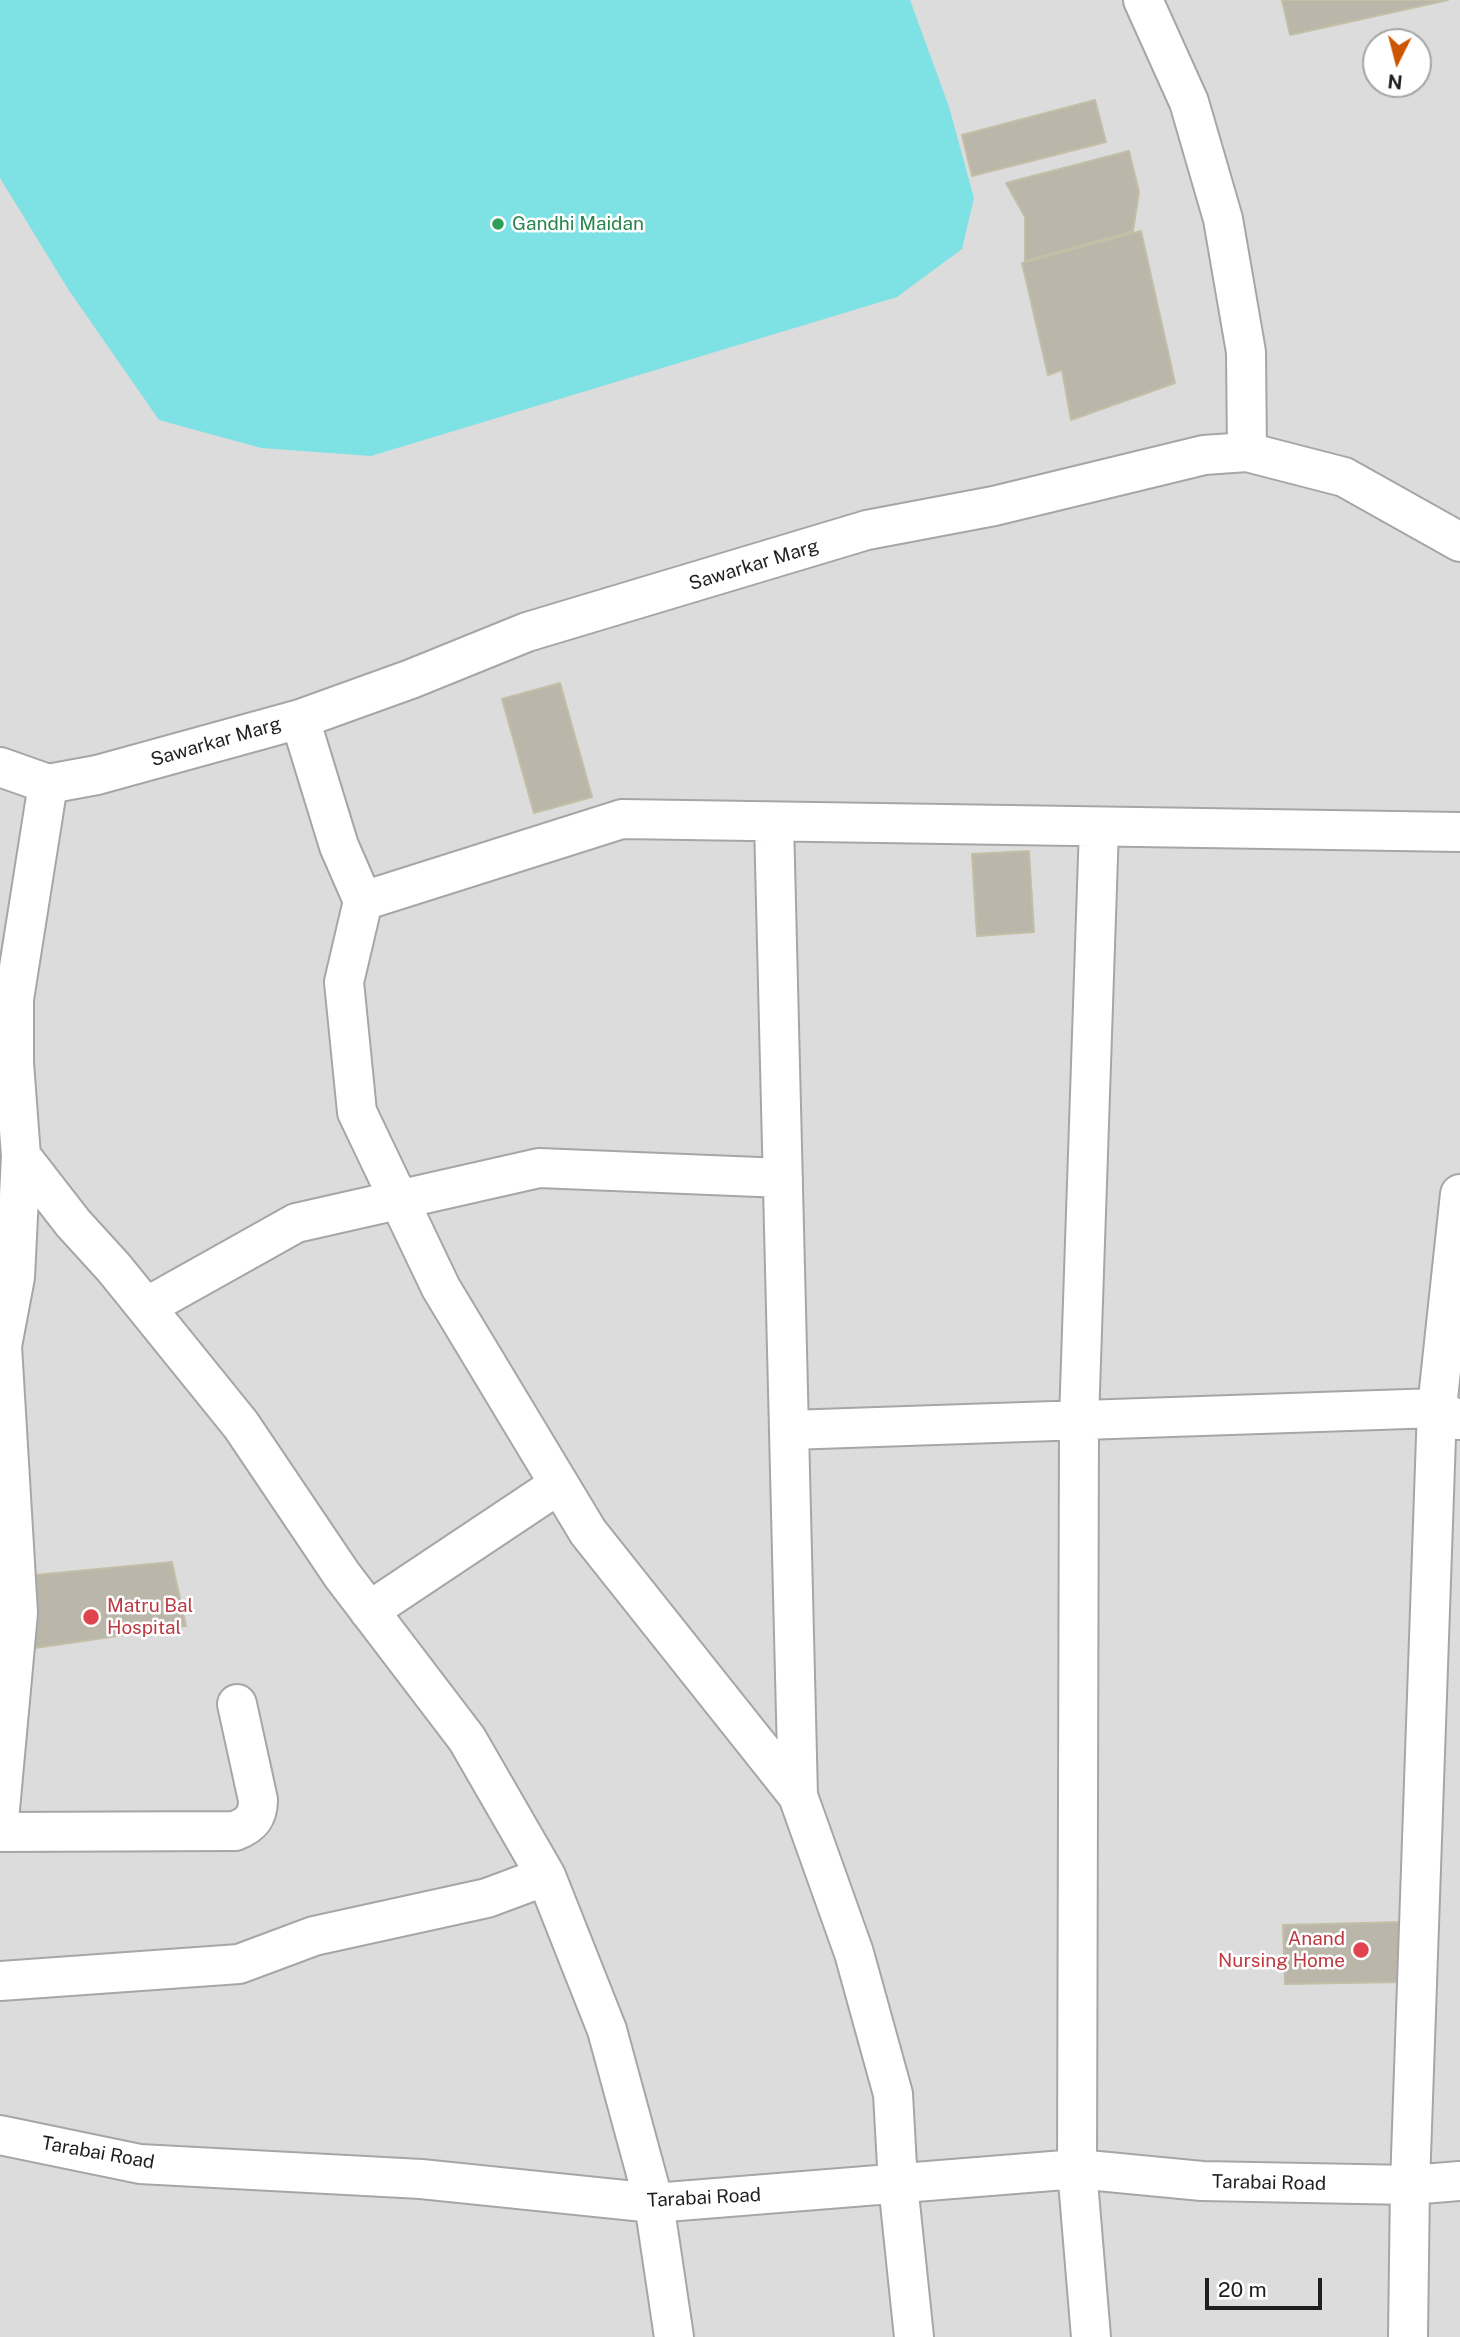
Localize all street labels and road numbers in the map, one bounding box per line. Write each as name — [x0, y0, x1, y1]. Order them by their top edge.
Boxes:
street label: Sawarkar Marg — [686, 534, 822, 596]
street label: Sawarkar Marg — [148, 712, 284, 772]
street label: Tarabai Road — [40, 2132, 156, 2174]
street label: Tarabai Road — [1212, 2171, 1326, 2195]
street label: Tarabai Road — [646, 2184, 762, 2212]

